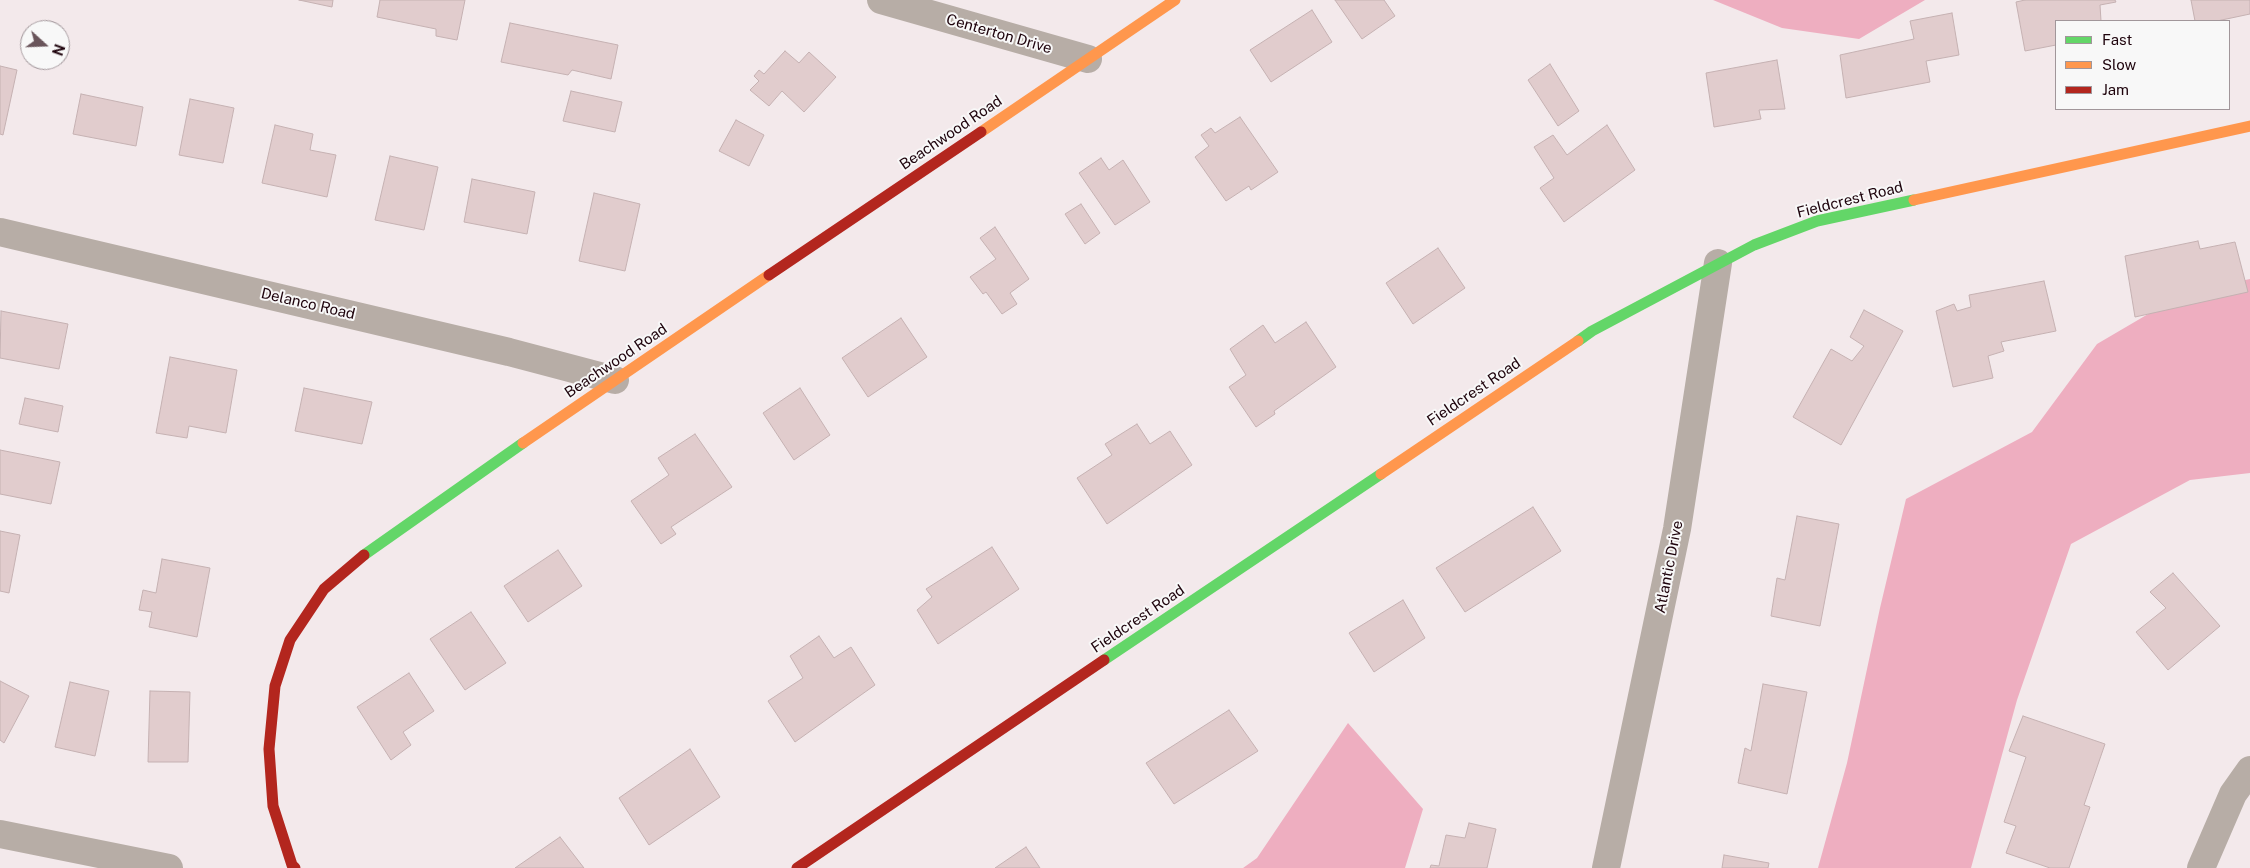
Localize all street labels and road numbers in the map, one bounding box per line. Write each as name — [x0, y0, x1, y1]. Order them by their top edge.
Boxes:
street label: Centerton Drive — [944, 10, 1054, 58]
street label: Beachwood Road — [896, 92, 1006, 174]
street label: Fieldcrest Road — [1795, 178, 1905, 222]
street label: Delanco Road — [259, 284, 357, 324]
street label: Beachwood Road — [561, 320, 671, 402]
street label: Fieldcrest Road — [1424, 354, 1524, 430]
street label: Atlantic Drive — [1651, 519, 1687, 615]
street label: Fieldcrest Road — [1088, 581, 1188, 657]

